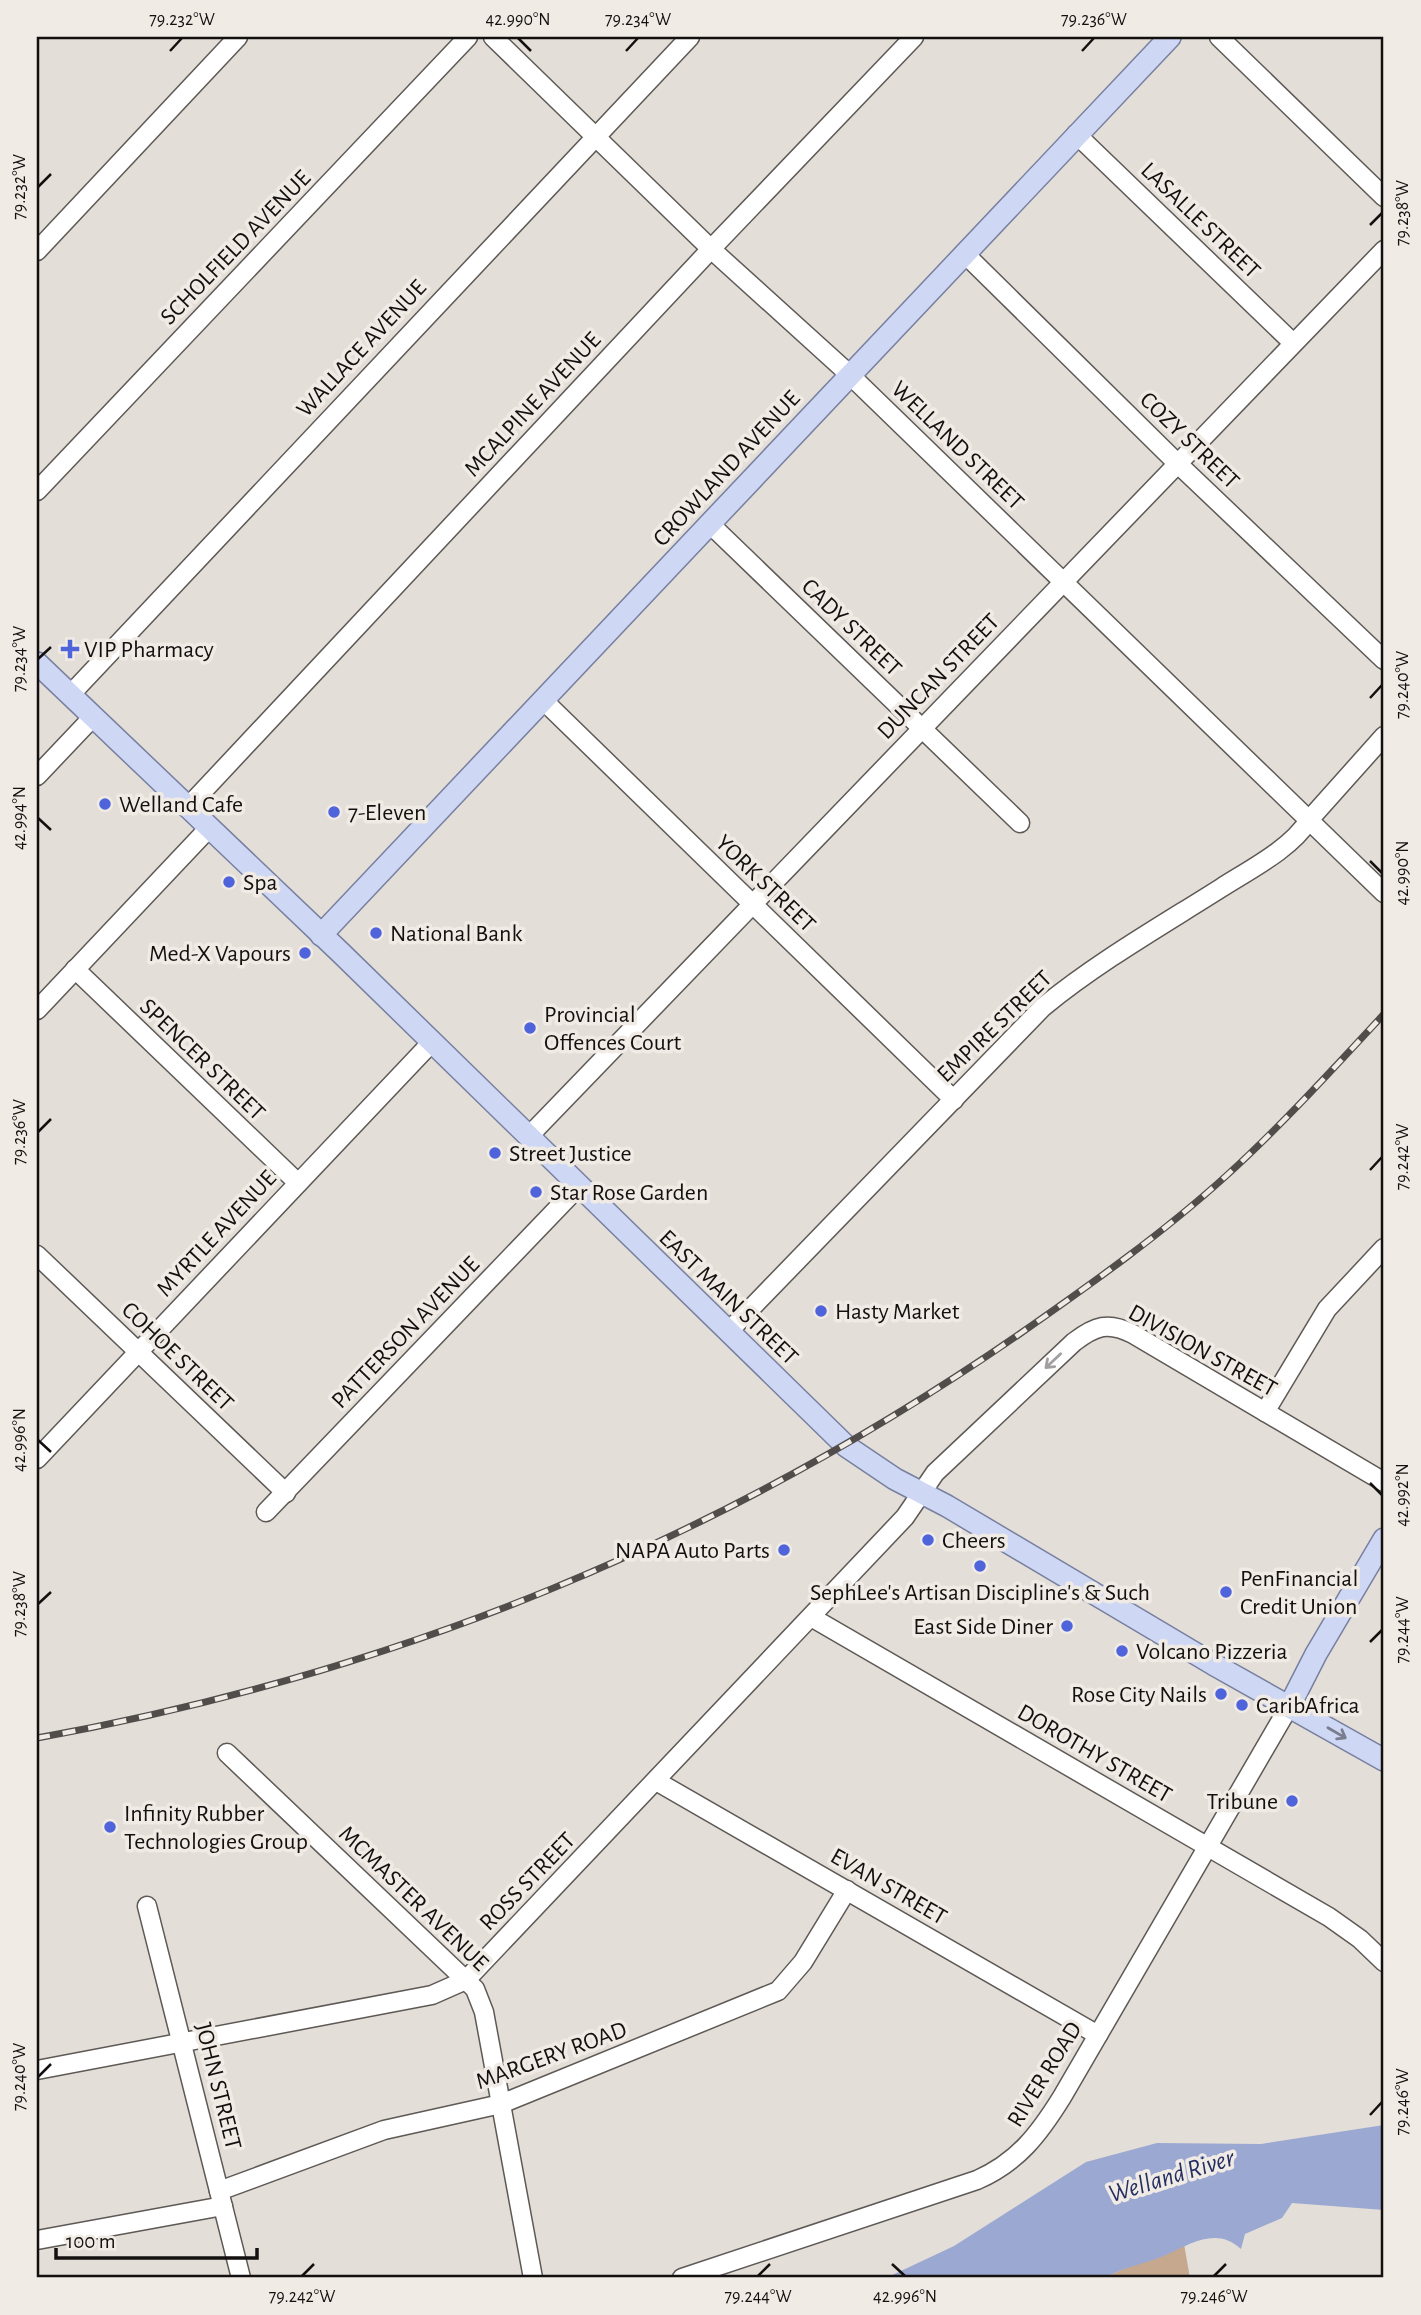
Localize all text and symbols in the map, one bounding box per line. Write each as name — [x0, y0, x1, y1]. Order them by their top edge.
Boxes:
text: 79.232°W — [149, 11, 215, 29]
text: 42.990°N — [486, 11, 550, 29]
text: 79.234°W — [605, 11, 671, 29]
text: 79.236°W — [1061, 11, 1127, 29]
text: 79.232°W — [11, 154, 29, 220]
street label: LASALLE STREET — [1136, 158, 1265, 284]
street label: SCHOLFIELD AVENUE — [156, 166, 316, 330]
text: 79.238°W — [1394, 180, 1412, 246]
street label: WALLACE AVENUE — [292, 275, 431, 422]
street label: MCALPINE AVENUE — [460, 328, 606, 481]
street label: WELLAND STREET — [887, 377, 1028, 515]
street label: CROWLAND AVENUE — [649, 386, 805, 551]
street label: COZY STREET — [1135, 388, 1244, 494]
street label: CADY STREET — [797, 574, 906, 681]
street label: DUNCAN STREET — [873, 609, 1005, 744]
text: 79.234°W — [11, 626, 29, 692]
place label: VIP Pharmacy — [84, 638, 214, 662]
marker: VIP Pharmacy — [62, 641, 78, 657]
text: 79.240°W — [1394, 651, 1412, 719]
text: 42.994°N — [11, 786, 29, 850]
place label: Welland Cafe — [119, 793, 243, 817]
marker: Welland Cafe — [97, 796, 113, 812]
place label: 7-Eleven — [348, 801, 426, 825]
marker: 7-Eleven — [326, 804, 342, 820]
street label: YORK STREET — [711, 830, 820, 937]
text: 42.990°N — [1394, 841, 1412, 905]
place label: Spa — [243, 871, 278, 895]
marker: Spa — [221, 874, 237, 890]
place label: National Bank — [390, 922, 522, 946]
marker: National Bank — [368, 925, 384, 941]
place label: Med-X Vapours — [149, 942, 291, 966]
marker: Med-X Vapours — [297, 945, 313, 961]
street label: EMPIRE STREET — [933, 966, 1057, 1087]
street label: SPENCER STREET — [135, 994, 270, 1125]
place label: Provincial Offences Court — [544, 1003, 681, 1055]
marker: Provincial Offences Court — [522, 1020, 538, 1036]
text: 79.236°W — [11, 1099, 29, 1165]
text: 79.242°W — [1394, 1124, 1412, 1190]
place label: Street Justice — [509, 1142, 632, 1166]
marker: Street Justice — [487, 1145, 503, 1161]
street label: MYRTLE AVENUE — [152, 1166, 281, 1301]
place label: Star Rose Garden — [550, 1181, 708, 1205]
marker: Star Rose Garden — [528, 1184, 544, 1200]
street label: EAST MAIN STREET — [654, 1226, 802, 1370]
street label: PATTERSON AVENUE — [327, 1252, 484, 1413]
street label: COHOE STREET — [117, 1298, 238, 1416]
place label: Hasty Market — [835, 1300, 960, 1324]
street label: DIVISION STREET — [1124, 1300, 1281, 1402]
marker: Hasty Market — [813, 1303, 829, 1319]
one-way arrow — [1044, 1353, 1062, 1369]
text: 42.996°N — [11, 1408, 29, 1472]
text: 42.992°N — [1394, 1463, 1412, 1527]
place label: Cheers — [942, 1529, 1006, 1553]
marker: Cheers — [920, 1532, 936, 1548]
place label: NAPA Auto Parts — [615, 1539, 770, 1563]
marker: NAPA Auto Parts — [776, 1542, 792, 1558]
marker: SephLee's Artisan Discipline's & Such — [972, 1558, 988, 1574]
place label: PenFinancial Credit Union — [1240, 1567, 1358, 1619]
text: 79.238°W — [11, 1571, 29, 1637]
place label: SephLee's Artisan Discipline's & Such — [810, 1581, 1150, 1605]
marker: PenFinancial Credit Union — [1218, 1584, 1234, 1600]
text: 79.244°W — [1394, 1596, 1412, 1664]
place label: East Side Diner — [913, 1615, 1053, 1639]
marker: East Side Diner — [1059, 1618, 1075, 1634]
place label: Volcano Pizzeria — [1136, 1640, 1288, 1664]
marker: Volcano Pizzeria — [1114, 1643, 1130, 1659]
place label: Rose City Nails — [1071, 1683, 1207, 1707]
marker: Rose City Nails — [1213, 1686, 1229, 1702]
place label: CaribAfrica — [1256, 1694, 1360, 1718]
marker: CaribAfrica — [1234, 1697, 1250, 1713]
street label: DOROTHY STREET — [1013, 1700, 1176, 1808]
one-way arrow — [1327, 1726, 1347, 1740]
place label: Tribune — [1206, 1790, 1278, 1814]
marker: Tribune — [1284, 1793, 1300, 1809]
place label: Infinity Rubber Technologies Group — [124, 1802, 308, 1854]
marker: Infinity Rubber Technologies Group — [102, 1819, 118, 1835]
street label: MCMASTER AVENUE — [334, 1822, 493, 1976]
street label: ROSS STREET — [475, 1828, 580, 1935]
street label: EVAN STREET — [826, 1844, 951, 1930]
street label: MARGERY ROAD — [473, 2018, 630, 2094]
street label: RIVER ROAD — [1003, 2018, 1087, 2131]
street label: JOHN STREET — [191, 2020, 245, 2152]
text: 79.240°W — [11, 2043, 29, 2111]
text: 79.246°W — [1394, 2069, 1412, 2136]
water label: Welland River — [1105, 2144, 1239, 2207]
scale bar — [56, 2217, 257, 2261]
text: 100 m — [66, 2231, 116, 2252]
text: 79.242°W — [269, 2288, 335, 2306]
text: 79.244°W — [724, 2288, 792, 2306]
text: 42.996°N — [873, 2288, 937, 2306]
text: 79.246°W — [1181, 2288, 1248, 2306]

